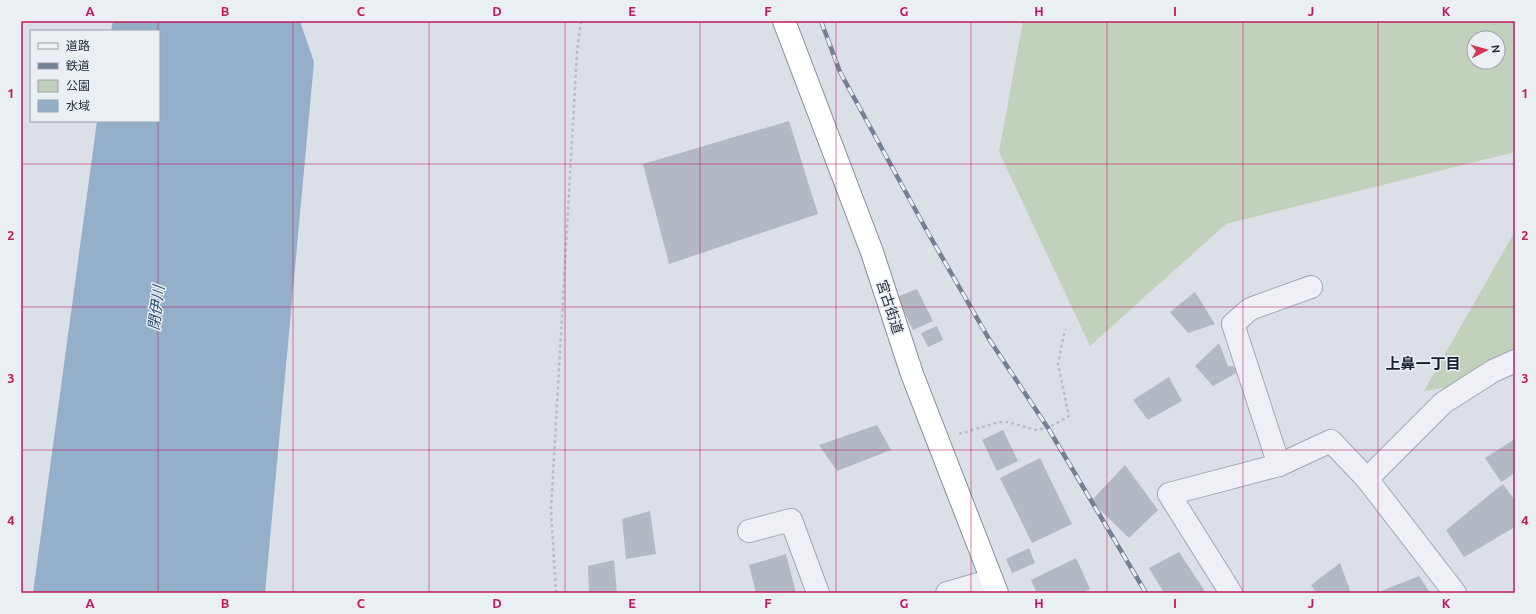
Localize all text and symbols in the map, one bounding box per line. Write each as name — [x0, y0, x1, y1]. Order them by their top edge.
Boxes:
text: A — [85, 4, 95, 18]
text: B — [221, 4, 230, 18]
text: C — [357, 4, 366, 18]
text: D — [492, 4, 502, 18]
text: E — [628, 4, 636, 18]
text: F — [764, 4, 772, 18]
text: G — [900, 4, 909, 18]
text: H — [1034, 4, 1044, 18]
text: I — [1173, 4, 1177, 18]
text: J — [1308, 4, 1314, 18]
text: K — [1442, 4, 1451, 18]
legend — [30, 30, 160, 122]
north arrow — [1466, 30, 1506, 70]
text: 道路 — [66, 39, 90, 52]
text: N — [1490, 44, 1502, 54]
text: 鉄道 — [66, 59, 90, 72]
text: 公園 — [66, 79, 90, 92]
text: 1 — [7, 86, 15, 100]
text: 1 — [1521, 86, 1529, 100]
text: 水域 — [66, 99, 90, 112]
text: 2 — [7, 228, 15, 242]
text: 2 — [1521, 228, 1529, 242]
street label: 宮古街道 — [874, 278, 906, 336]
water label: 閉伊川 — [145, 283, 167, 331]
district label: 上鼻一丁目 — [1385, 355, 1461, 372]
text: 3 — [7, 371, 15, 385]
text: 3 — [1521, 371, 1529, 385]
text: 4 — [7, 513, 15, 527]
text: 4 — [1521, 513, 1529, 527]
text: A — [85, 596, 95, 610]
text: B — [221, 596, 230, 610]
text: C — [357, 596, 366, 610]
text: D — [492, 596, 502, 610]
text: E — [628, 596, 636, 610]
text: F — [764, 596, 772, 610]
text: G — [900, 596, 909, 610]
text: H — [1034, 596, 1044, 610]
text: I — [1173, 596, 1177, 610]
text: J — [1308, 596, 1314, 610]
text: K — [1442, 596, 1451, 610]

